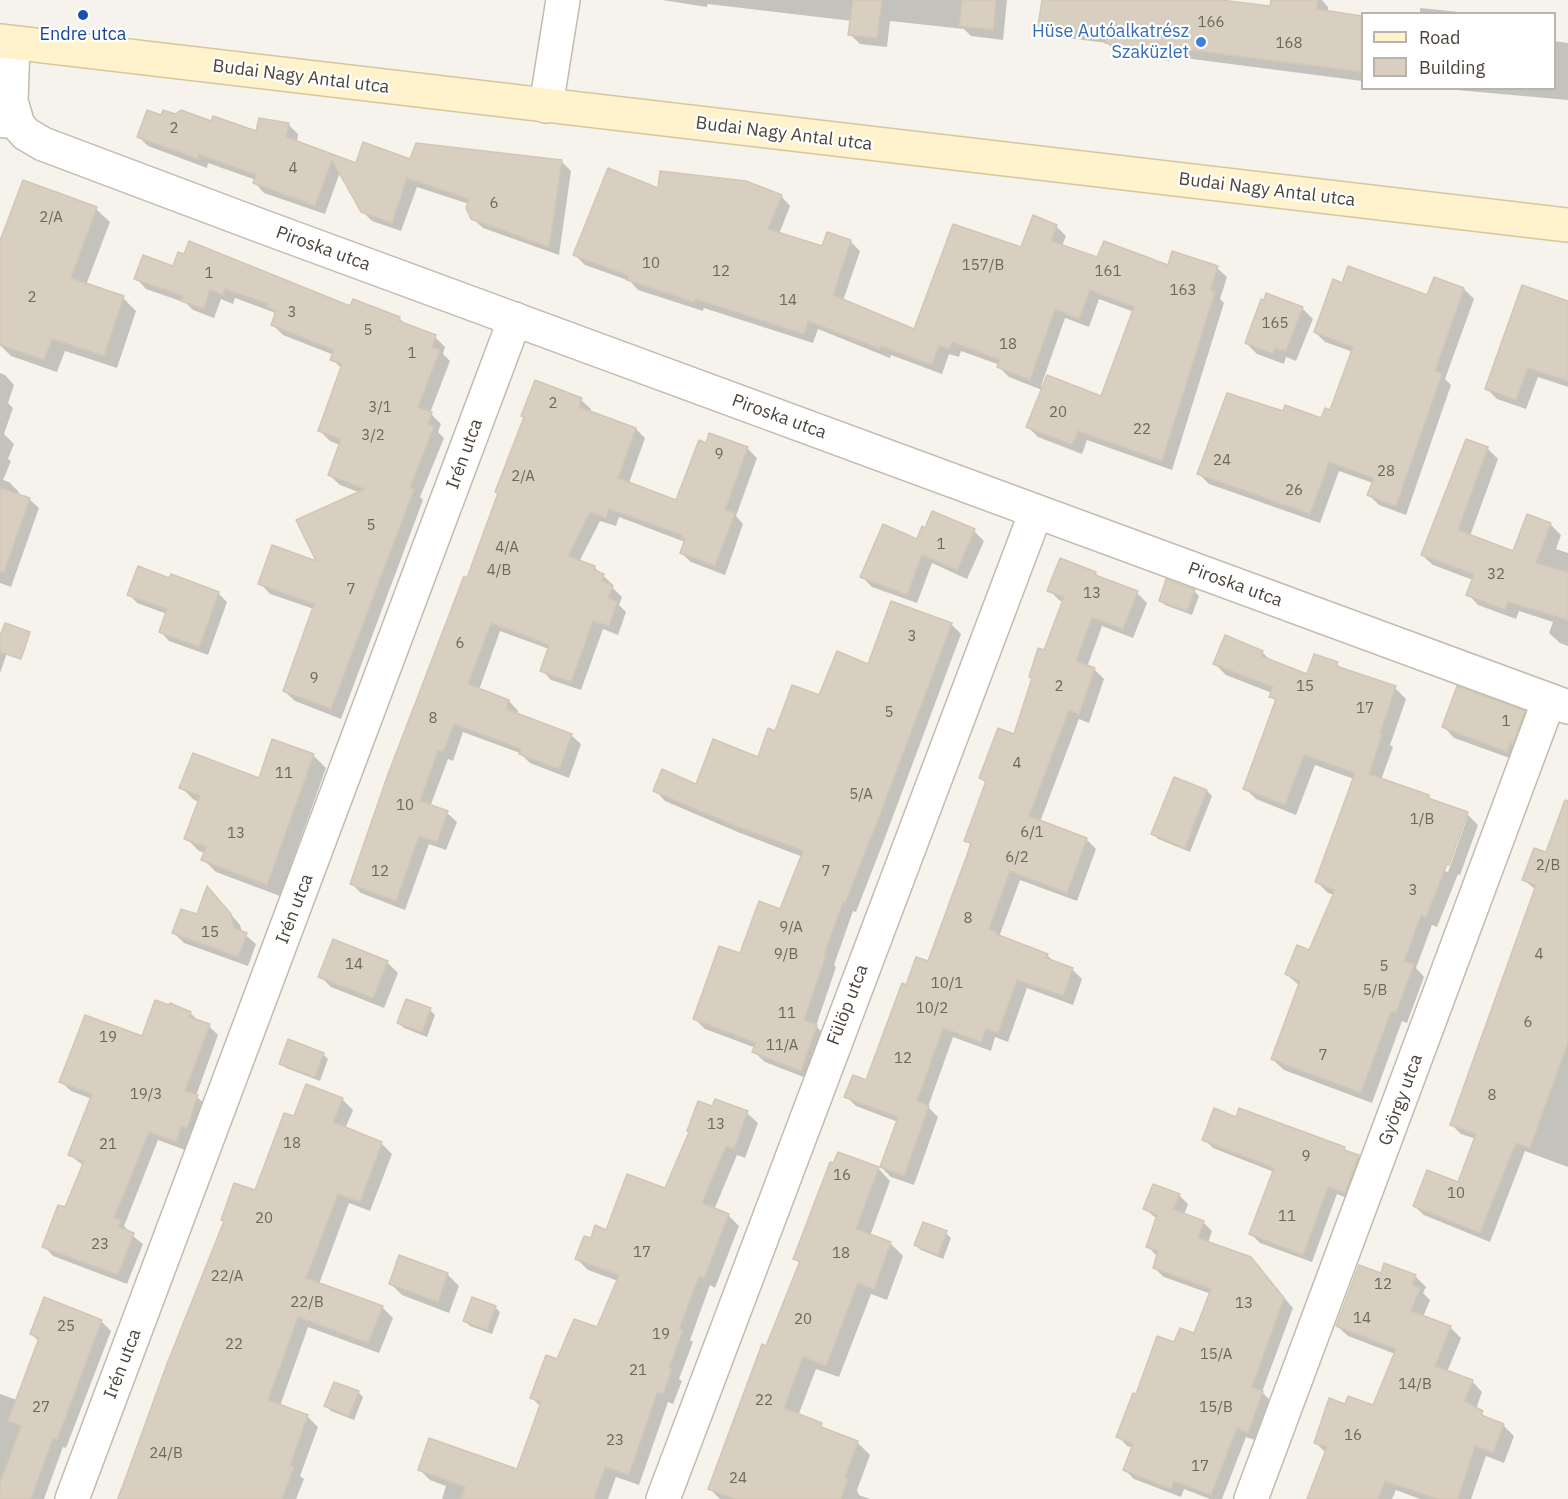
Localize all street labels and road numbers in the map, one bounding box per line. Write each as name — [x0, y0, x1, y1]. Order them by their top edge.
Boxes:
street label: Budai Nagy Antal utca — [211, 55, 391, 99]
street label: Budai Nagy Antal utca — [694, 112, 874, 156]
street label: Budai Nagy Antal utca — [1177, 168, 1357, 212]
street label: Piroska utca — [273, 222, 373, 276]
street label: Piroska utca — [729, 390, 829, 444]
street label: Irén utca — [442, 416, 488, 492]
street label: Piroska utca — [1185, 558, 1285, 612]
street label: Irén utca — [272, 871, 318, 947]
street label: Fülöp utca — [823, 962, 873, 1048]
street label: György utca — [1374, 1051, 1428, 1149]
street label: Irén utca — [100, 1326, 146, 1402]

